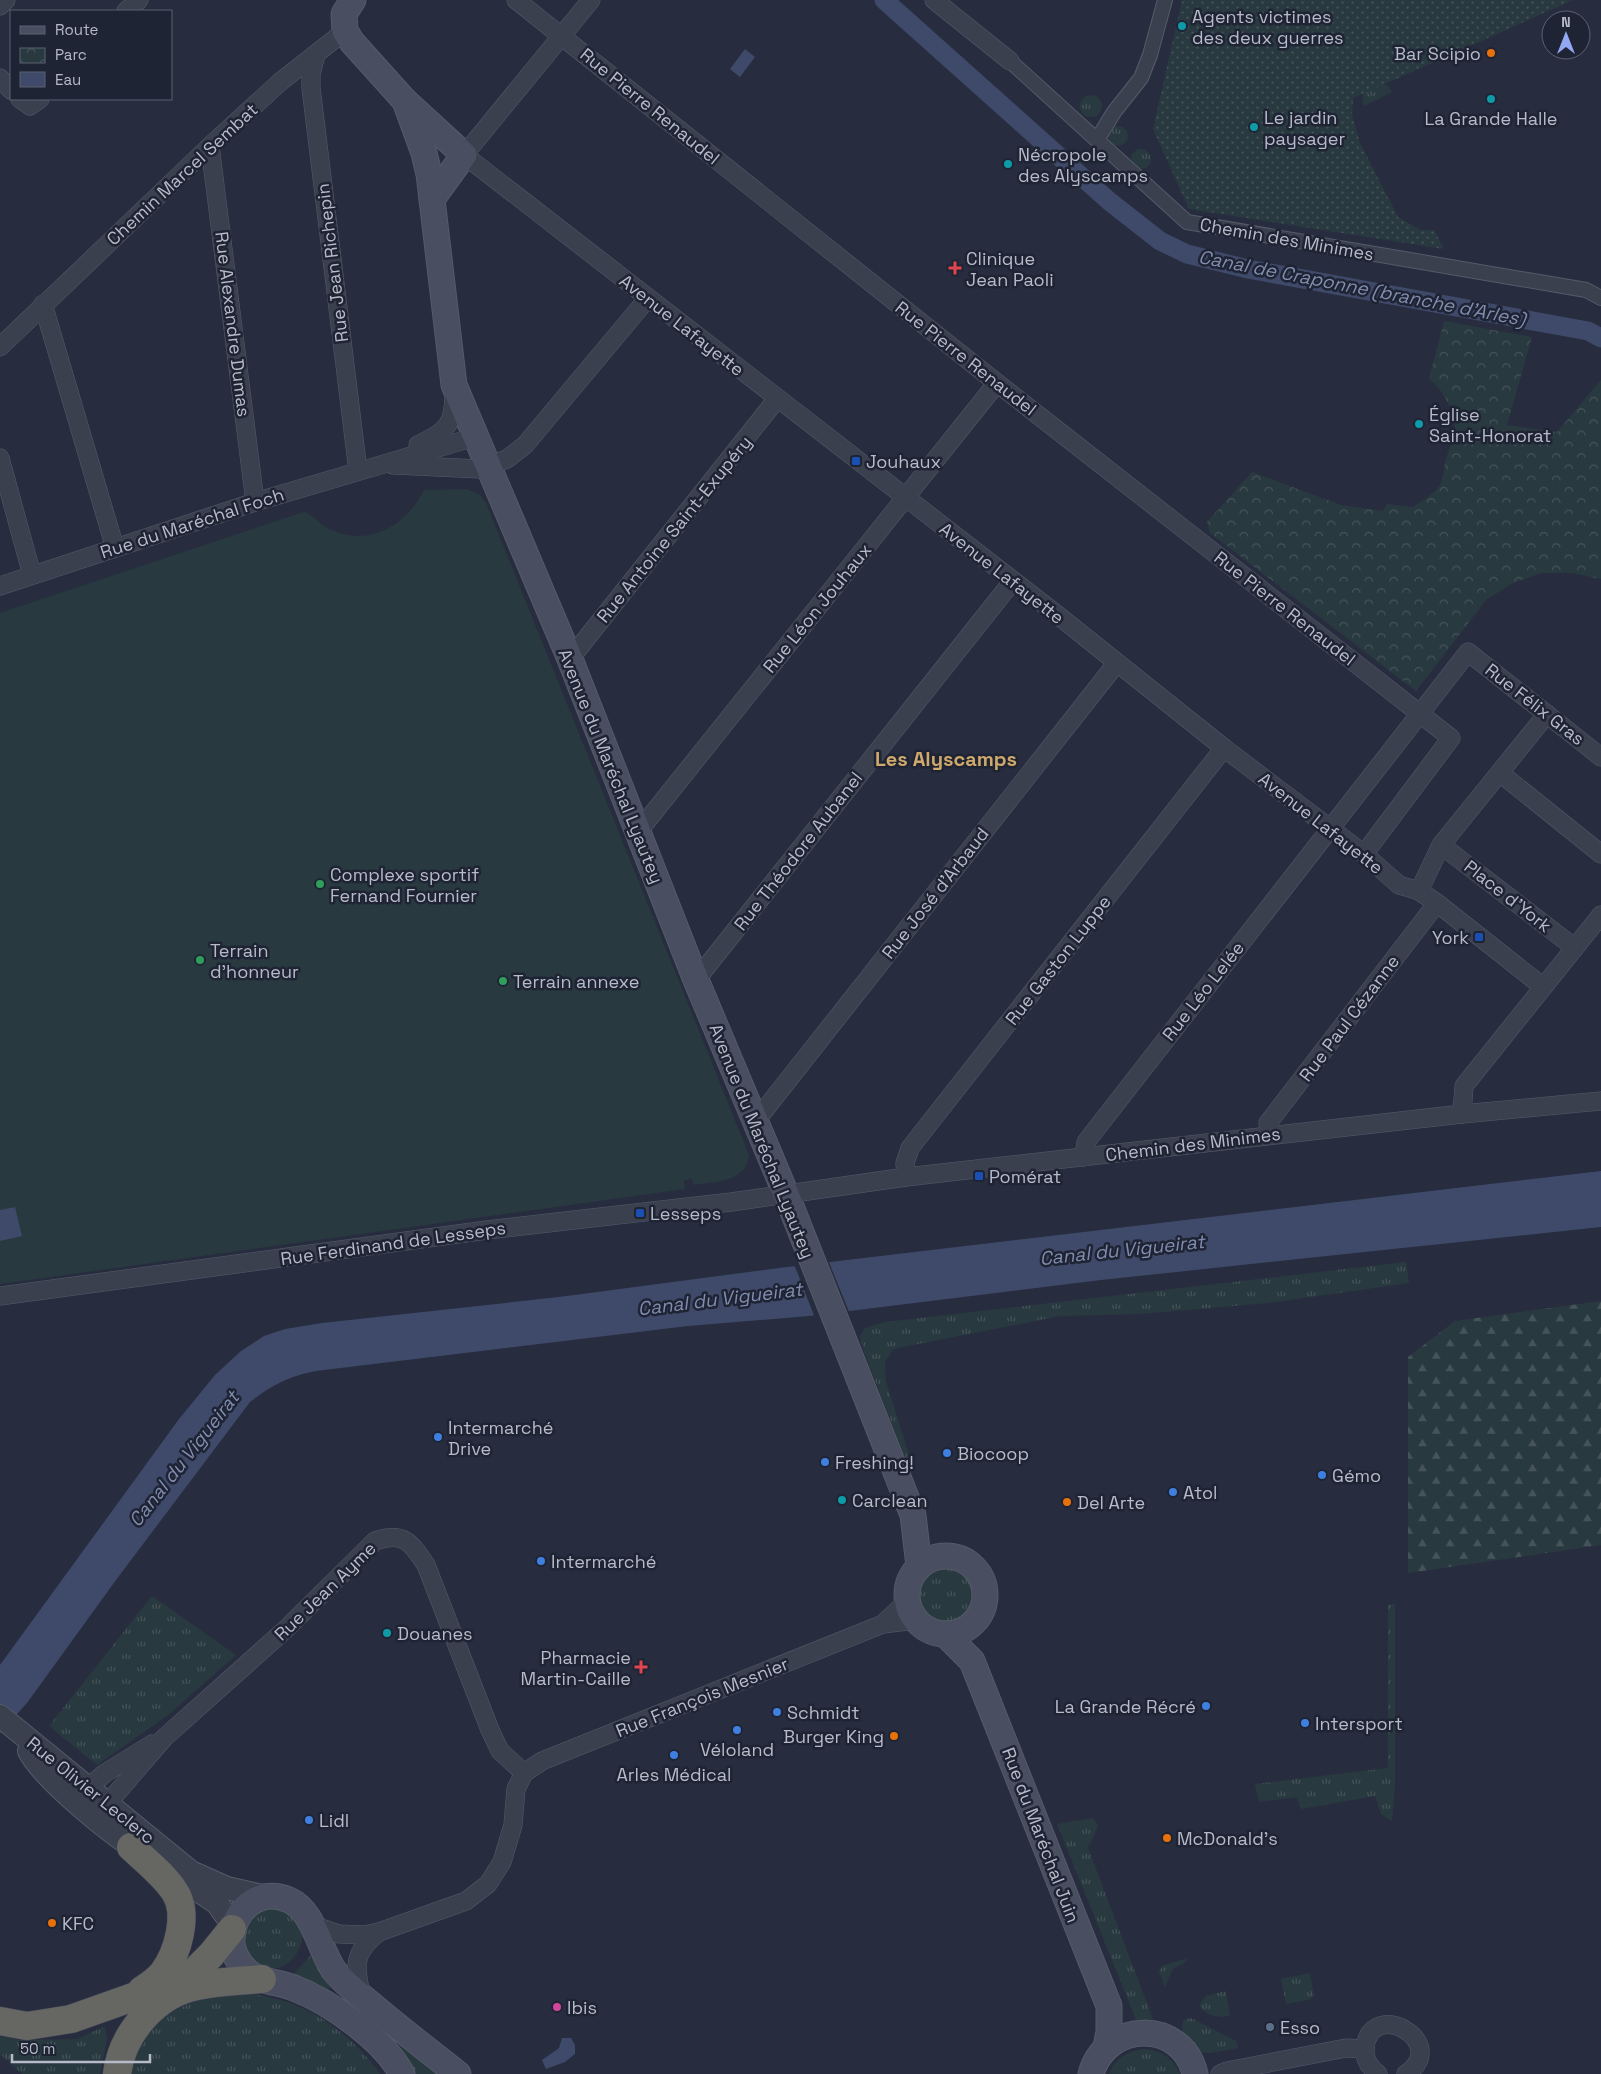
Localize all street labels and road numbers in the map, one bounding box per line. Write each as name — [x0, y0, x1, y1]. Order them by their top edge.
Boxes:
street label: Rue Pierre Renaudel — [576, 43, 724, 169]
street label: Chemin Marcel Sembat — [102, 98, 262, 250]
street label: Rue Jean Richepin — [311, 182, 353, 344]
street label: Chemin des Minimes — [1198, 212, 1376, 266]
street label: Rue Alexandre Dumas — [210, 230, 256, 418]
street label: Avenue Lafayette — [615, 269, 749, 381]
street label: Rue Pierre Renaudel — [891, 296, 1041, 420]
street label: Rue Antoine Saint-Exupéry — [591, 431, 757, 627]
street label: Rue du Maréchal Foch — [97, 482, 287, 564]
street label: Avenue Lafayette — [935, 517, 1069, 629]
street label: Rue Léon Jouhaux — [758, 539, 876, 677]
street label: Rue Pierre Renaudel — [1210, 546, 1360, 670]
street label: Avenue du Maréchal Lyautey — [553, 645, 669, 887]
street label: Rue Félix Gras — [1481, 658, 1589, 750]
street label: Rue Théodore Aubanel — [729, 767, 867, 935]
street label: Avenue Lafayette — [1254, 767, 1388, 879]
street label: Rue José d'Arbaud — [876, 823, 994, 963]
street label: Place d'York — [1460, 855, 1557, 937]
street label: Rue Gaston Luppe — [1000, 890, 1116, 1030]
street label: Rue Léo Lelée — [1157, 937, 1249, 1045]
street label: Rue Paul Cézanne — [1294, 950, 1404, 1086]
street label: Avenue du Maréchal Lyautey — [704, 1020, 820, 1262]
street label: Chemin des Minimes — [1104, 1122, 1282, 1166]
street label: Rue Ferdinand de Lesseps — [279, 1216, 507, 1270]
street label: Rue Jean Ayme — [269, 1537, 381, 1645]
street label: Rue François Mesnier — [612, 1652, 792, 1742]
street label: Rue Olivier Leclerc — [22, 1731, 160, 1849]
street label: Rue du Maréchal Juin — [997, 1744, 1085, 1926]

